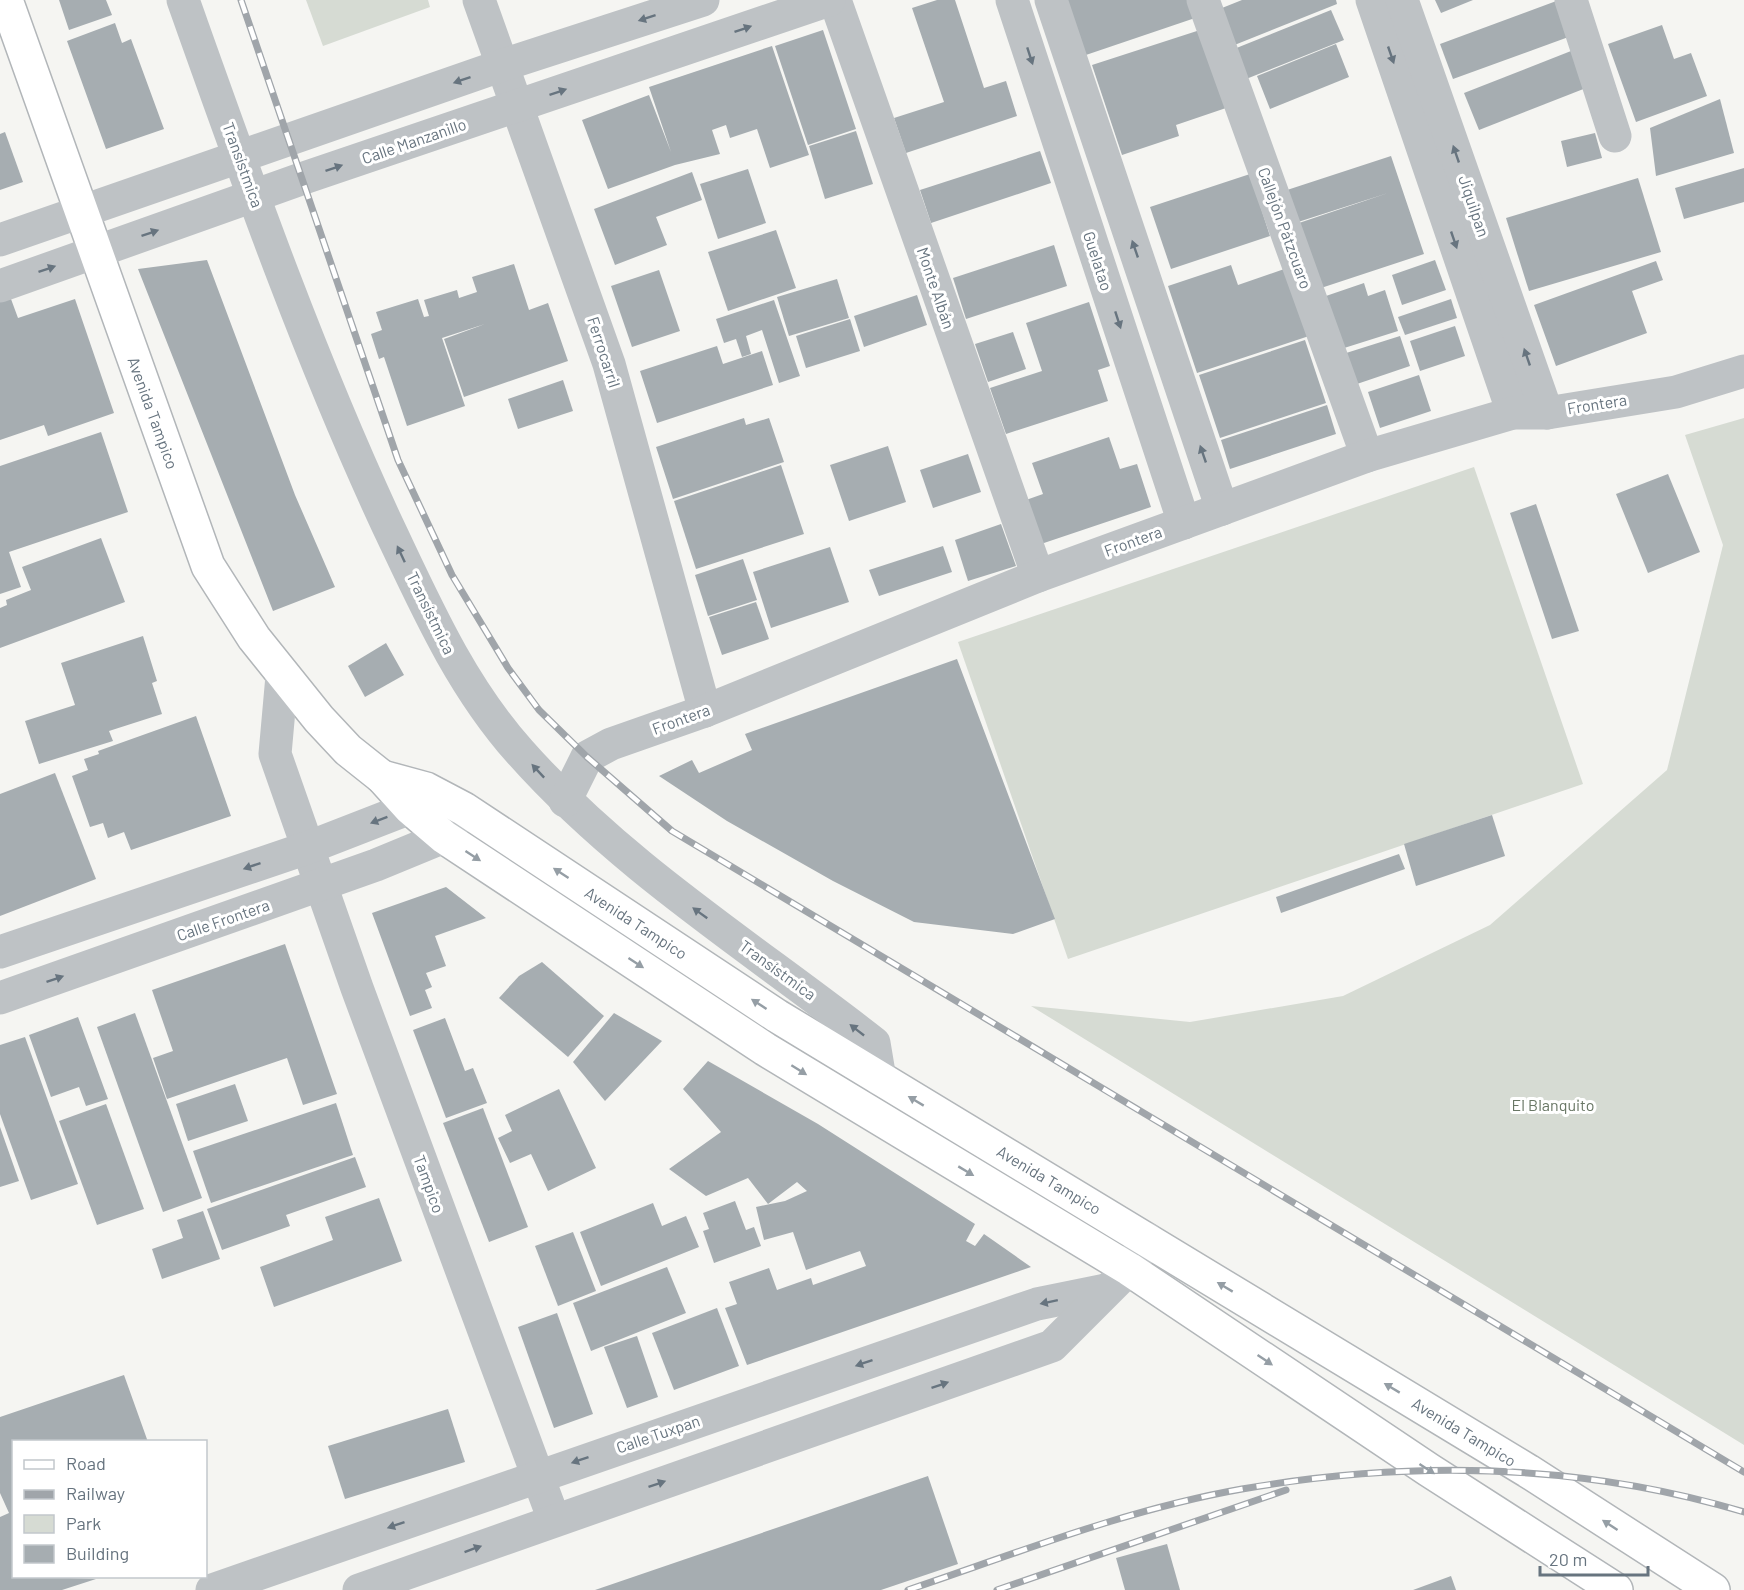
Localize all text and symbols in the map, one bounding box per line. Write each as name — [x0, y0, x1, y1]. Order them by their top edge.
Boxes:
one-way arrow — [638, 14, 656, 23]
one-way arrow — [734, 24, 752, 34]
one-way arrow — [1387, 46, 1396, 64]
one-way arrow — [1026, 47, 1035, 65]
one-way arrow — [453, 75, 471, 85]
one-way arrow — [549, 86, 567, 96]
street label: Calle Manzanillo — [359, 114, 469, 167]
street label: Transístmica — [219, 120, 268, 210]
one-way arrow — [1450, 144, 1460, 162]
one-way arrow — [325, 163, 343, 173]
street label: Callejón Pátzcuaro — [1255, 164, 1316, 291]
street label: Jiquilpan — [1455, 172, 1494, 239]
one-way arrow — [141, 228, 159, 238]
street label: Guelatao — [1080, 229, 1117, 293]
one-way arrow — [1450, 231, 1459, 249]
one-way arrow — [1129, 240, 1139, 258]
street label: Monte Albán — [914, 245, 959, 331]
one-way arrow — [38, 264, 56, 274]
one-way arrow — [1113, 312, 1123, 330]
street label: Ferrocarril — [584, 314, 625, 390]
one-way arrow — [1522, 348, 1532, 366]
street label: Avenida Tampico — [124, 354, 183, 472]
street label: Frontera — [1566, 389, 1628, 418]
one-way arrow — [1198, 444, 1207, 462]
street label: Frontera — [1101, 521, 1164, 560]
one-way arrow — [397, 546, 406, 563]
street label: Transístmica — [403, 569, 460, 657]
street label: Frontera — [649, 699, 712, 738]
one-way arrow — [531, 764, 545, 779]
one-way arrow — [370, 816, 388, 826]
one-way arrow — [465, 850, 481, 862]
one-way arrow — [243, 862, 261, 872]
one-way arrow — [553, 868, 569, 879]
street label: Avenida Tampico — [582, 882, 691, 963]
street label: Calle Frontera — [174, 895, 272, 944]
one-way arrow — [693, 907, 709, 919]
street label: Transístmica — [737, 936, 820, 1004]
one-way arrow — [628, 958, 644, 969]
one-way arrow — [46, 974, 64, 983]
one-way arrow — [751, 998, 767, 1009]
one-way arrow — [849, 1024, 864, 1036]
one-way arrow — [791, 1064, 807, 1075]
park label: El Blanquito — [1512, 1095, 1594, 1114]
one-way arrow — [908, 1096, 924, 1107]
street label: Avenida Tampico — [994, 1141, 1105, 1218]
street label: Tampico — [410, 1152, 449, 1215]
one-way arrow — [958, 1166, 974, 1177]
one-way arrow — [1217, 1281, 1233, 1292]
one-way arrow — [1039, 1298, 1058, 1307]
one-way arrow — [1256, 1354, 1272, 1366]
one-way arrow — [855, 1359, 873, 1369]
one-way arrow — [931, 1380, 949, 1390]
one-way arrow — [1384, 1383, 1400, 1394]
street label: Avenida Tampico — [1409, 1393, 1520, 1470]
street label: Calle Tuxpan — [614, 1410, 702, 1457]
legend — [12, 1440, 207, 1578]
text: Road — [66, 1452, 106, 1474]
one-way arrow — [571, 1456, 589, 1466]
one-way arrow — [1418, 1463, 1435, 1474]
one-way arrow — [648, 1479, 666, 1489]
text: Railway — [66, 1482, 125, 1504]
text: Park — [66, 1512, 101, 1534]
one-way arrow — [387, 1520, 405, 1530]
one-way arrow — [1602, 1520, 1619, 1531]
scale bar — [1540, 1539, 1648, 1577]
text: Building — [66, 1542, 129, 1564]
one-way arrow — [464, 1544, 482, 1554]
text: 20 m — [1549, 1548, 1587, 1570]

